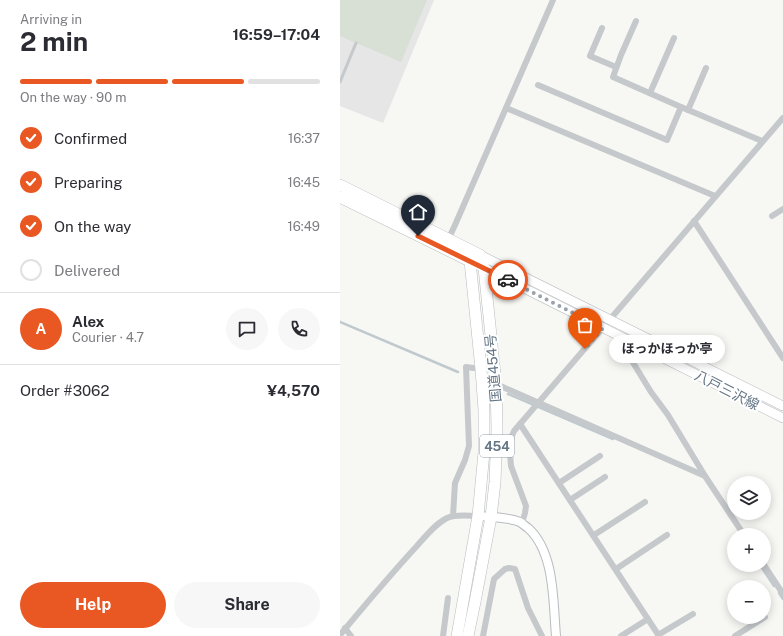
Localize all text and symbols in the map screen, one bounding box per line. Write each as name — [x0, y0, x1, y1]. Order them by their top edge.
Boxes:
text: Arriving in — [20, 12, 82, 27]
text: 2 min — [20, 26, 88, 57]
text: 16:59–17:04 — [232, 26, 320, 43]
text: On the way · 90 m — [20, 90, 127, 105]
icon: check — [20, 127, 42, 149]
text: Confirmed — [54, 130, 127, 147]
text: 16:37 — [288, 131, 320, 146]
icon: check — [20, 171, 42, 193]
text: Preparing — [54, 174, 123, 191]
text: 16:45 — [287, 175, 320, 190]
pin — [401, 195, 435, 236]
icon: home — [407, 201, 429, 223]
icon: check — [20, 215, 42, 237]
text: On the way — [54, 218, 131, 235]
text: 16:49 — [287, 219, 320, 234]
courier — [488, 260, 528, 300]
text: Delivered — [54, 262, 120, 279]
icon: car — [497, 269, 519, 291]
button: chat — [226, 308, 268, 350]
button: phone — [278, 308, 320, 350]
pin — [568, 308, 602, 349]
text: Alex — [72, 313, 104, 330]
icon: bag — [574, 314, 596, 336]
text: A — [36, 320, 46, 337]
text: Courier · 4.7 — [72, 330, 144, 345]
street label: 国道454号 — [482, 333, 504, 403]
callout: ほっかほっか亭 — [609, 335, 725, 363]
text: ほっかほっか亭 — [621, 341, 713, 356]
street label: 八戸三沢線 — [692, 367, 762, 413]
text: Order #3062 — [20, 382, 109, 399]
text: ¥4,570 — [267, 382, 320, 399]
road number: 454 — [480, 435, 514, 457]
map controls — [727, 476, 771, 624]
button: layers — [727, 476, 771, 520]
button: + — [727, 528, 771, 572]
button: − — [727, 580, 771, 624]
button: Help — [20, 582, 166, 628]
button: Share — [174, 582, 320, 628]

